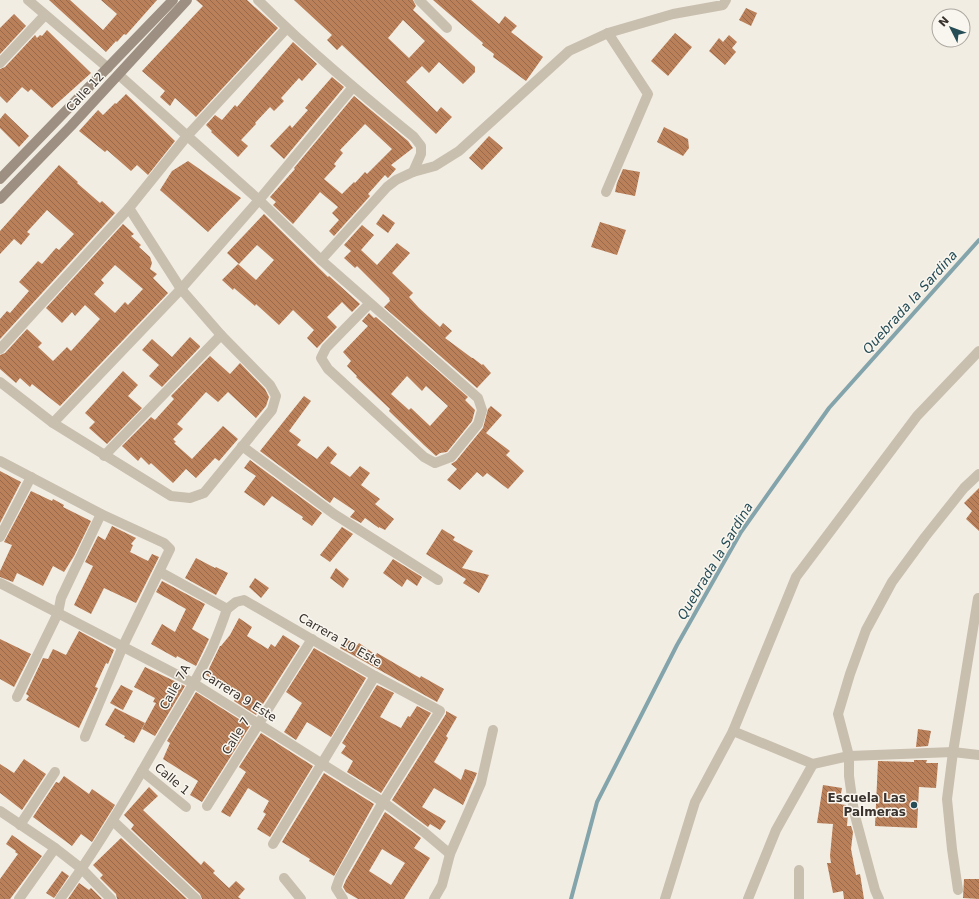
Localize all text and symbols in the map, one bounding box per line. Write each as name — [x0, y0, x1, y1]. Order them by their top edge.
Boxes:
north arrow — [931, 8, 971, 48]
text: N — [936, 14, 952, 29]
street label: Calle 12 — [63, 69, 107, 115]
water label: Quebrada la Sardina — [860, 247, 960, 357]
water label: Quebrada la Sardina — [674, 500, 756, 622]
street label: Carrera 10 Este — [296, 611, 384, 669]
street label: Calle 7A — [157, 661, 193, 712]
street label: Carrera 9 Este — [199, 667, 279, 725]
street label: Calle 7 — [219, 715, 253, 757]
street label: Calle 1 — [152, 760, 192, 798]
place label: Escuela Las Palmeras — [828, 791, 906, 819]
marker: Escuela Las Palmeras — [909, 800, 919, 810]

